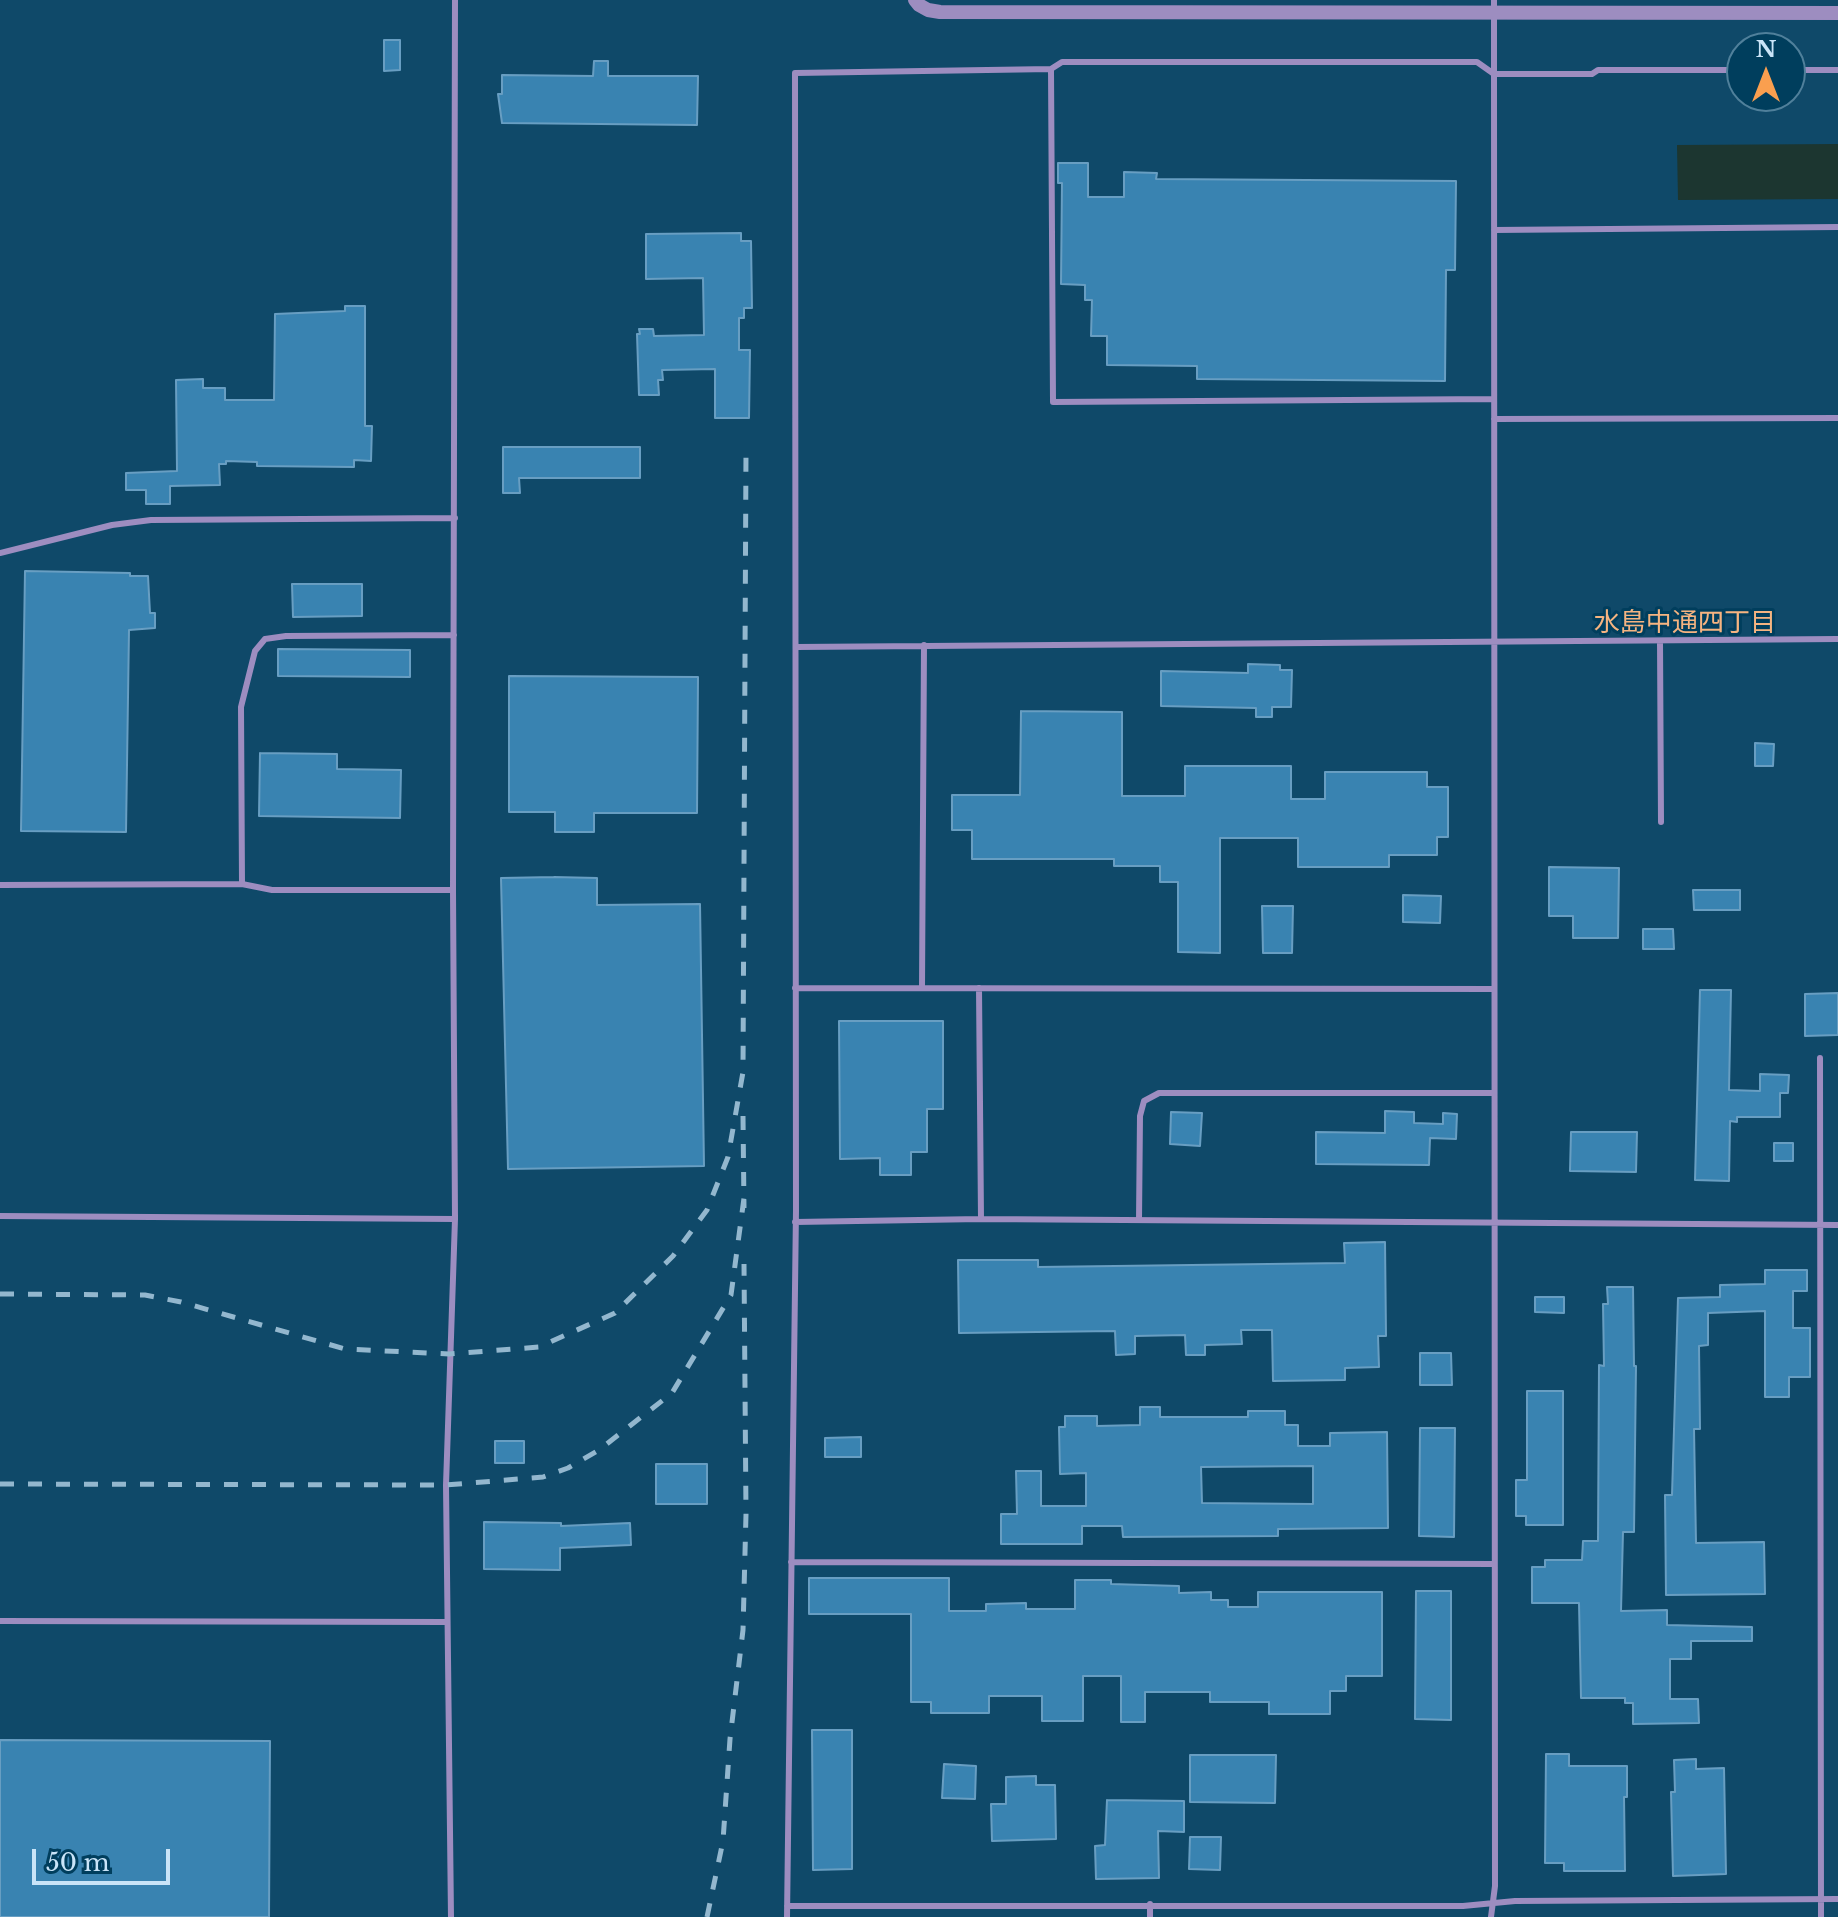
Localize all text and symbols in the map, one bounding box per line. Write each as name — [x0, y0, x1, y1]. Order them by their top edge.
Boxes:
north arrow — [1726, 32, 1806, 112]
text: N — [1756, 36, 1776, 63]
district label: 水島中通四丁目 — [1594, 608, 1776, 640]
scale bar — [36, 1833, 174, 1883]
text: 50 m — [46, 1848, 109, 1877]

